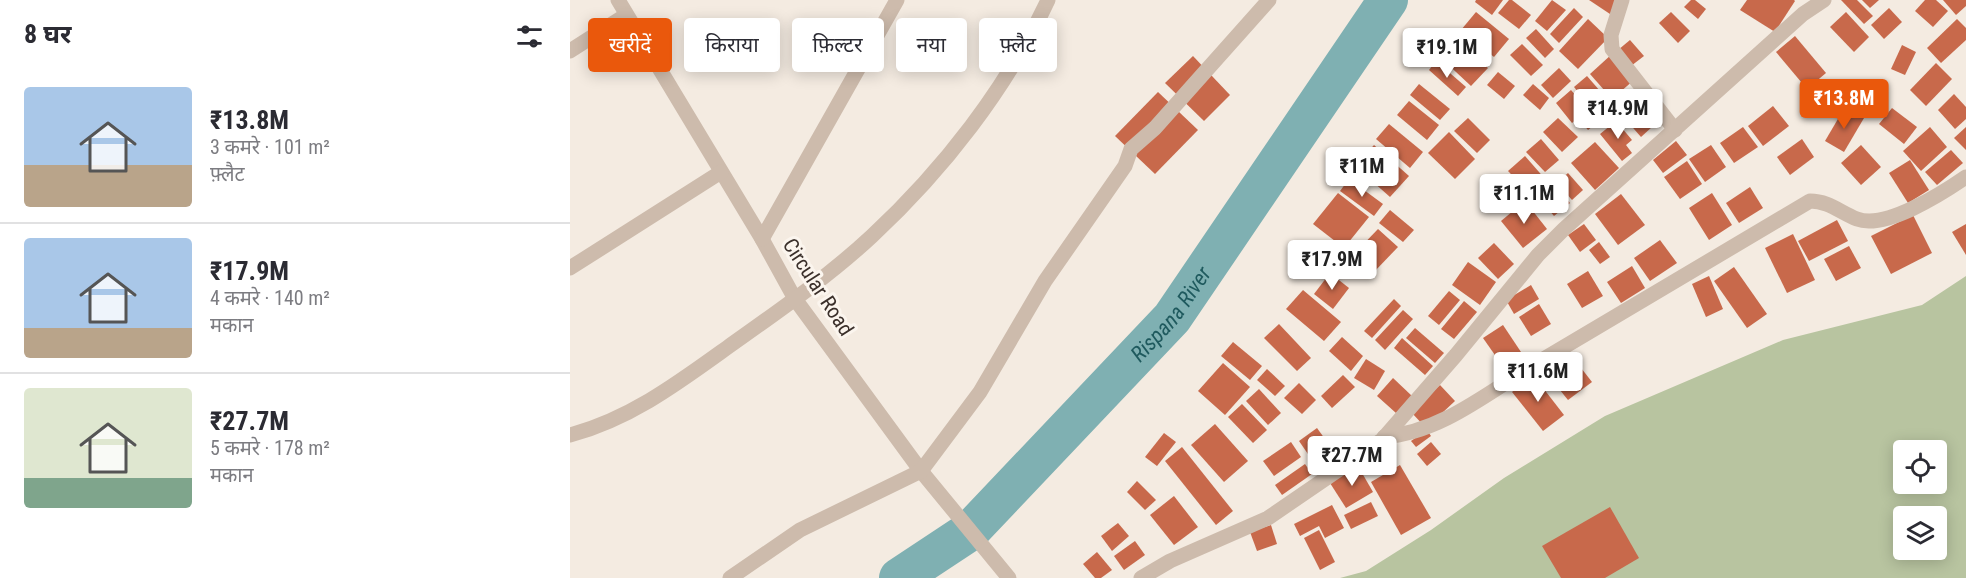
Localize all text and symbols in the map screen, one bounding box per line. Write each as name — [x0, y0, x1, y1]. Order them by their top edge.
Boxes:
chip: खरीदें — [588, 18, 672, 72]
chip: किराया — [684, 18, 780, 72]
chip: फ़िल्टर — [792, 18, 884, 72]
chip: नया — [896, 18, 967, 72]
chip: फ़्लैट — [979, 18, 1057, 72]
text: 8 घर — [24, 19, 71, 49]
icon: filters — [513, 20, 546, 53]
pin: ₹19.1M — [1398, 28, 1496, 79]
text: ₹19.1M — [1417, 35, 1477, 59]
pin: ₹13.8M — [1795, 79, 1893, 130]
text: ₹13.8M — [1814, 86, 1874, 110]
pin: ₹14.9M — [1569, 89, 1667, 140]
text: ₹14.9M — [1588, 96, 1648, 120]
text: ₹13.8M — [210, 105, 289, 135]
icon: home — [72, 111, 144, 183]
text: 3 कमरे · 101 m² — [210, 135, 330, 159]
pin: ₹11M — [1326, 147, 1398, 198]
text: ₹11M — [1340, 154, 1384, 178]
text: फ़्लैट — [210, 162, 245, 186]
pin: ₹11.1M — [1475, 174, 1573, 225]
text: ₹11.1M — [1494, 181, 1554, 205]
street label: Circular Road — [778, 234, 858, 340]
pin: ₹17.9M — [1283, 240, 1381, 291]
text: ₹17.9M — [1302, 247, 1362, 271]
text: ₹17.9M — [210, 256, 289, 286]
icon: home — [72, 262, 144, 334]
water label: Rispana River — [1126, 262, 1216, 367]
text: 4 कमरे · 140 m² — [210, 286, 330, 310]
text: मकान — [210, 313, 254, 337]
pin: ₹11.6M — [1489, 352, 1587, 403]
text: ₹11.6M — [1508, 359, 1568, 383]
text: ₹27.7M — [210, 406, 289, 436]
icon: home — [72, 412, 144, 484]
text: 5 कमरे · 178 m² — [210, 436, 330, 460]
pin: ₹27.7M — [1303, 436, 1401, 487]
map controls — [1893, 440, 1947, 560]
button: locate — [1893, 440, 1947, 494]
text: ₹27.7M — [1322, 443, 1382, 467]
text: मकान — [210, 463, 254, 487]
button: layers — [1893, 506, 1947, 560]

